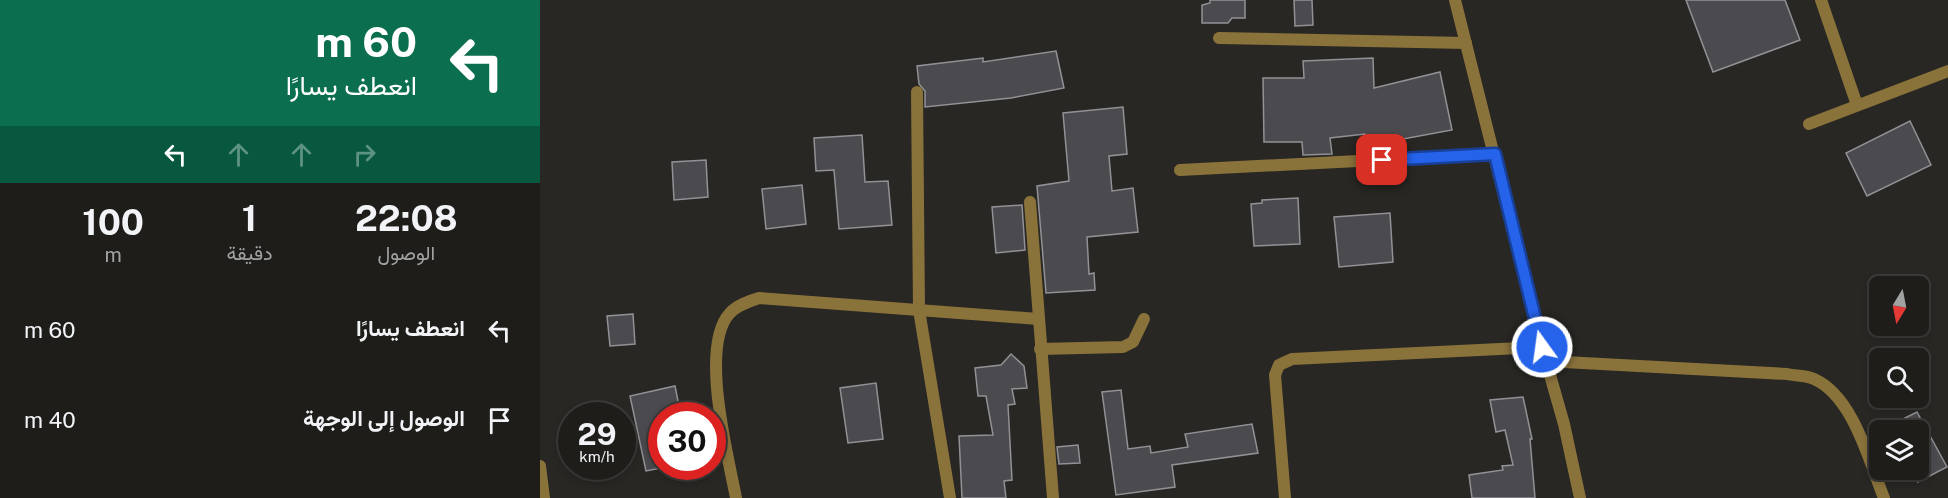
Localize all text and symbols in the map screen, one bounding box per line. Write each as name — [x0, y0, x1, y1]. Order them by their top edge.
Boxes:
text: 60 m — [315, 17, 417, 66]
icon: left — [438, 24, 516, 102]
text: انعطف يسارًا — [286, 69, 417, 101]
pin — [1356, 134, 1407, 185]
icon: left — [159, 138, 192, 171]
icon: ahead — [222, 138, 255, 171]
icon: ahead — [285, 138, 318, 171]
icon: right — [348, 138, 381, 171]
icon: arrive — [1365, 143, 1398, 176]
text: 1 — [242, 197, 257, 239]
text: 22:08 — [355, 197, 458, 239]
text: 100 — [82, 201, 144, 243]
text: دقيقة — [226, 241, 273, 265]
text: الوصول — [377, 241, 435, 265]
text: m — [105, 243, 122, 267]
north arrow — [1869, 276, 1929, 336]
map controls — [1869, 276, 1929, 480]
icon: left — [483, 314, 516, 347]
text: انعطف يسارًا — [356, 315, 465, 341]
position arrow — [1510, 315, 1574, 379]
text: 60 m — [24, 317, 75, 343]
button: search — [1869, 348, 1929, 408]
speed limit sign: 30 — [648, 402, 726, 480]
icon: arrive — [483, 404, 516, 437]
text: الوصول إلى الوجهة — [303, 405, 465, 431]
text: 40 m — [24, 407, 76, 433]
text: 29 — [578, 416, 616, 452]
button: layers — [1869, 420, 1929, 480]
text: km/h — [579, 448, 615, 465]

